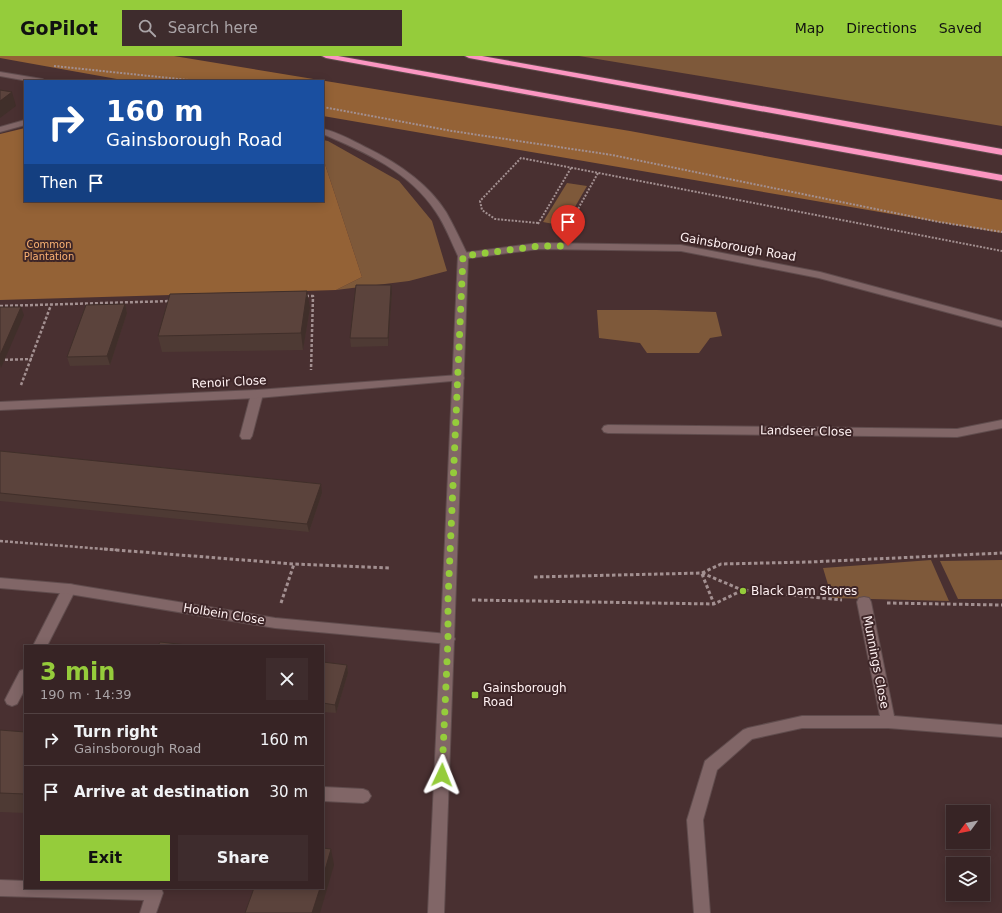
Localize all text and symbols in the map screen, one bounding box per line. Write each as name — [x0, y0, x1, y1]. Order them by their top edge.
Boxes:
search box — [122, 10, 402, 46]
text: GoPilot — [20, 17, 98, 39]
icon: search — [136, 17, 158, 39]
text: Search here — [168, 19, 258, 37]
text: Map — [795, 20, 824, 36]
text: Directions — [846, 20, 917, 36]
text: Saved — [939, 20, 982, 36]
text: 160 m — [106, 95, 203, 128]
icon: right — [40, 96, 92, 148]
text: Gainsborough Road — [106, 129, 282, 150]
icon: arrive — [85, 172, 107, 194]
text: Then — [40, 174, 77, 192]
pin — [551, 205, 585, 246]
icon: arrive — [557, 211, 579, 233]
street label: Gainsborough Road — [679, 230, 797, 264]
park label: Common Plantation — [24, 239, 74, 262]
street label: Renoir Close — [191, 373, 267, 391]
street label: Landseer Close — [760, 423, 852, 439]
place label: Black Dam Stores — [751, 584, 857, 598]
marker: Black Dam Stores — [738, 586, 748, 596]
street label: Holbein Close — [182, 601, 266, 627]
street label: Munnings Close — [860, 614, 892, 710]
text: 3 min — [40, 658, 115, 686]
button: close — [266, 658, 308, 700]
place label: Gainsborough Road — [483, 681, 567, 709]
text: 190 m · 14:39 — [40, 687, 131, 702]
marker: Gainsborough Road — [470, 690, 480, 700]
text: Turn right — [74, 723, 158, 741]
icon: right — [40, 729, 62, 751]
text: 160 m — [260, 731, 308, 749]
text: Gainsborough Road — [74, 741, 201, 756]
position arrow — [421, 754, 463, 796]
icon: arrive — [40, 781, 62, 803]
text: Arrive at destination — [74, 783, 249, 801]
text: 30 m — [270, 783, 308, 801]
north arrow — [946, 805, 990, 849]
map controls — [946, 805, 990, 901]
button: Exit — [40, 835, 170, 881]
button: Share — [178, 835, 308, 881]
button: layers — [946, 857, 990, 901]

